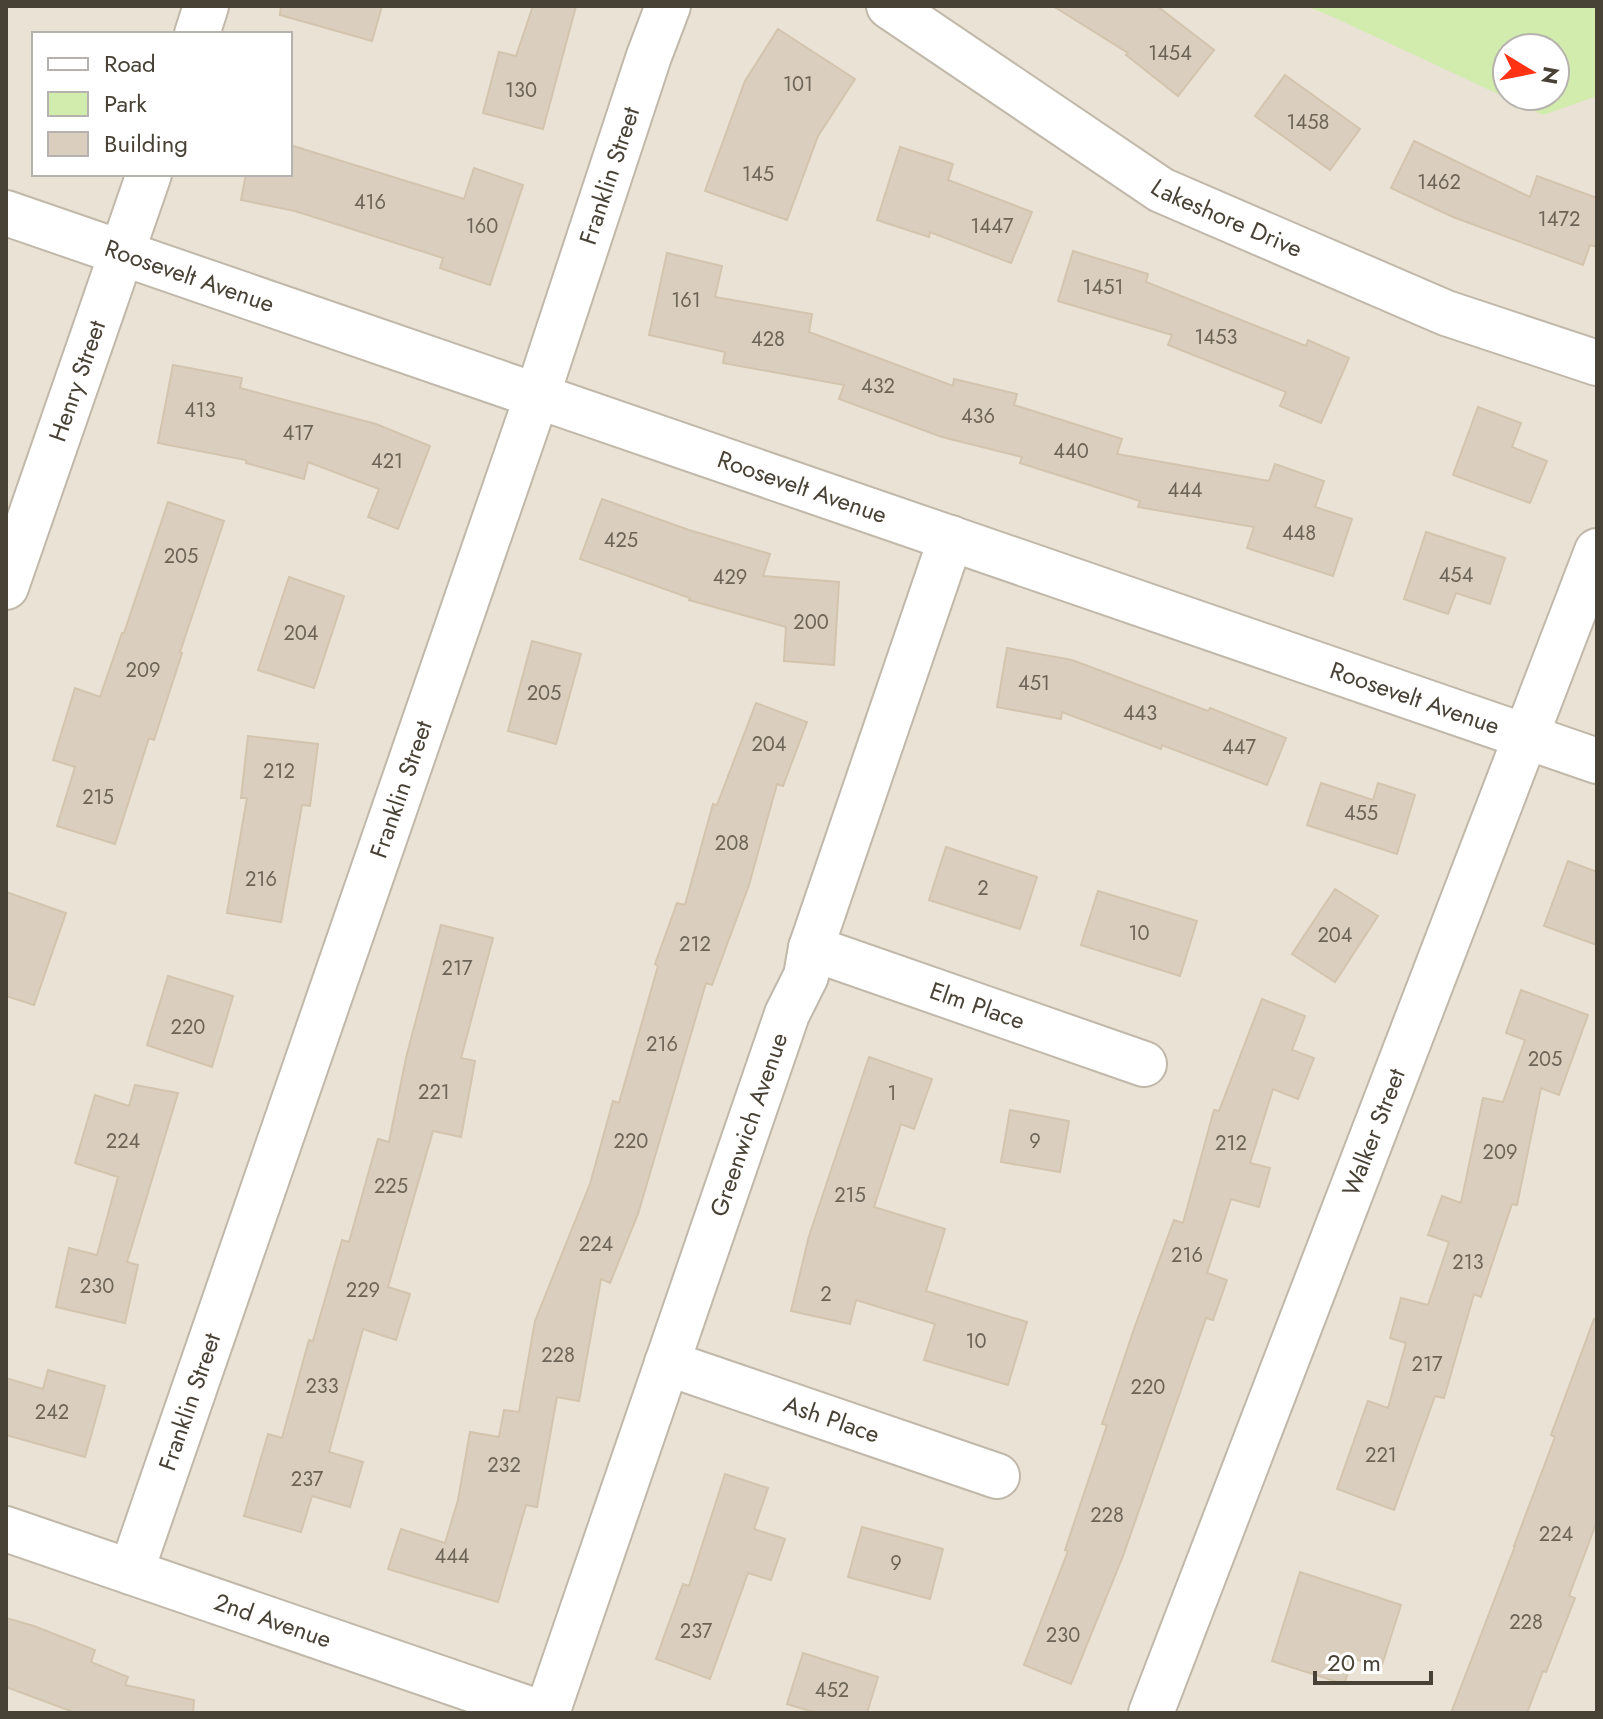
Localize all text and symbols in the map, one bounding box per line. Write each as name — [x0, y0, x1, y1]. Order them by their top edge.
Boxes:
legend — [32, 32, 292, 176]
north arrow — [1491, 32, 1571, 112]
house number: 1454 — [1148, 39, 1192, 68]
text: Road — [104, 46, 156, 81]
text: N — [1533, 64, 1568, 87]
house number: 101 — [783, 70, 813, 99]
house number: 130 — [505, 76, 537, 105]
text: Park — [104, 86, 147, 121]
street label: Franklin Street — [570, 102, 648, 249]
house number: 1458 — [1287, 108, 1329, 137]
text: Building — [104, 126, 188, 161]
house number: 145 — [742, 160, 774, 189]
house number: 1462 — [1417, 168, 1461, 197]
street label: Lakeshore Drive — [1144, 170, 1308, 266]
house number: 416 — [354, 188, 386, 217]
house number: 1472 — [1538, 205, 1580, 234]
house number: 160 — [466, 212, 498, 241]
house number: 1447 — [971, 212, 1014, 241]
street label: Roosevelt Avenue — [100, 230, 279, 321]
house number: 1451 — [1083, 273, 1123, 302]
house number: 161 — [671, 286, 701, 315]
street label: Henry Street — [40, 315, 114, 446]
house number: 1453 — [1195, 323, 1238, 352]
house number: 428 — [751, 325, 785, 354]
house number: 432 — [861, 372, 895, 401]
house number: 413 — [184, 396, 216, 425]
house number: 436 — [961, 402, 995, 431]
house number: 417 — [282, 419, 314, 448]
house number: 440 — [1053, 437, 1089, 466]
street label: Roosevelt Avenue — [713, 441, 892, 532]
house number: 421 — [371, 447, 403, 476]
house number: 444 — [1168, 476, 1203, 505]
house number: 448 — [1282, 519, 1316, 548]
house number: 425 — [604, 526, 638, 555]
house number: 205 — [164, 542, 198, 571]
house number: 454 — [1439, 561, 1474, 590]
house number: 429 — [713, 563, 747, 592]
house number: 200 — [793, 608, 829, 637]
house number: 204 — [283, 619, 319, 648]
street label: Roosevelt Avenue — [1325, 652, 1504, 743]
house number: 209 — [126, 656, 160, 685]
house number: 451 — [1018, 669, 1050, 698]
house number: 205 — [527, 679, 561, 708]
house number: 443 — [1123, 699, 1157, 728]
street label: Franklin Street — [361, 715, 441, 863]
house number: 204 — [751, 730, 787, 759]
house number: 447 — [1222, 733, 1256, 762]
house number: 212 — [263, 757, 295, 786]
house number: 215 — [82, 783, 114, 812]
house number: 455 — [1344, 799, 1378, 828]
house number: 208 — [715, 829, 749, 858]
house number: 216 — [245, 865, 277, 894]
house number: 2 — [977, 874, 989, 903]
house number: 10 — [1129, 919, 1150, 948]
house number: 204 — [1317, 921, 1353, 950]
house number: 212 — [679, 930, 711, 959]
house number: 217 — [442, 954, 473, 983]
street label: Elm Place — [925, 973, 1030, 1038]
house number: 220 — [171, 1013, 205, 1042]
street label: Greenwich Avenue — [701, 1028, 796, 1221]
house number: 216 — [646, 1030, 678, 1059]
house number: 205 — [1528, 1045, 1562, 1074]
street label: Walker Street — [1333, 1063, 1414, 1201]
house number: 221 — [418, 1078, 450, 1107]
house number: 1 — [888, 1079, 897, 1108]
house number: 224 — [106, 1127, 141, 1156]
house number: 220 — [614, 1127, 648, 1156]
house number: 9 — [1029, 1127, 1041, 1156]
house number: 212 — [1215, 1129, 1247, 1158]
house number: 209 — [1483, 1138, 1517, 1167]
house number: 225 — [374, 1172, 408, 1201]
house number: 215 — [834, 1181, 866, 1210]
house number: 224 — [579, 1230, 614, 1259]
house number: 216 — [1171, 1241, 1203, 1270]
house number: 213 — [1452, 1248, 1484, 1277]
house number: 230 — [80, 1272, 114, 1301]
house number: 229 — [346, 1276, 380, 1305]
house number: 2 — [820, 1280, 832, 1309]
house number: 10 — [966, 1327, 987, 1356]
street label: Franklin Street — [149, 1328, 229, 1475]
house number: 228 — [541, 1341, 575, 1370]
house number: 217 — [1412, 1350, 1443, 1379]
house number: 233 — [305, 1372, 339, 1401]
house number: 220 — [1131, 1373, 1165, 1402]
street label: Ash Place — [779, 1386, 884, 1452]
house number: 242 — [35, 1398, 69, 1427]
house number: 221 — [1365, 1441, 1397, 1470]
house number: 232 — [487, 1451, 521, 1480]
house number: 237 — [291, 1465, 324, 1494]
house number: 228 — [1090, 1501, 1124, 1530]
house number: 224 — [1539, 1520, 1574, 1549]
house number: 444 — [435, 1542, 470, 1571]
house number: 9 — [890, 1549, 902, 1578]
street label: 2nd Avenue — [209, 1584, 336, 1657]
house number: 228 — [1509, 1608, 1543, 1637]
house number: 237 — [680, 1617, 713, 1646]
house number: 230 — [1046, 1621, 1080, 1650]
scale bar — [1315, 1635, 1431, 1685]
text: 20 m — [1327, 1645, 1381, 1680]
house number: 452 — [815, 1676, 849, 1705]

